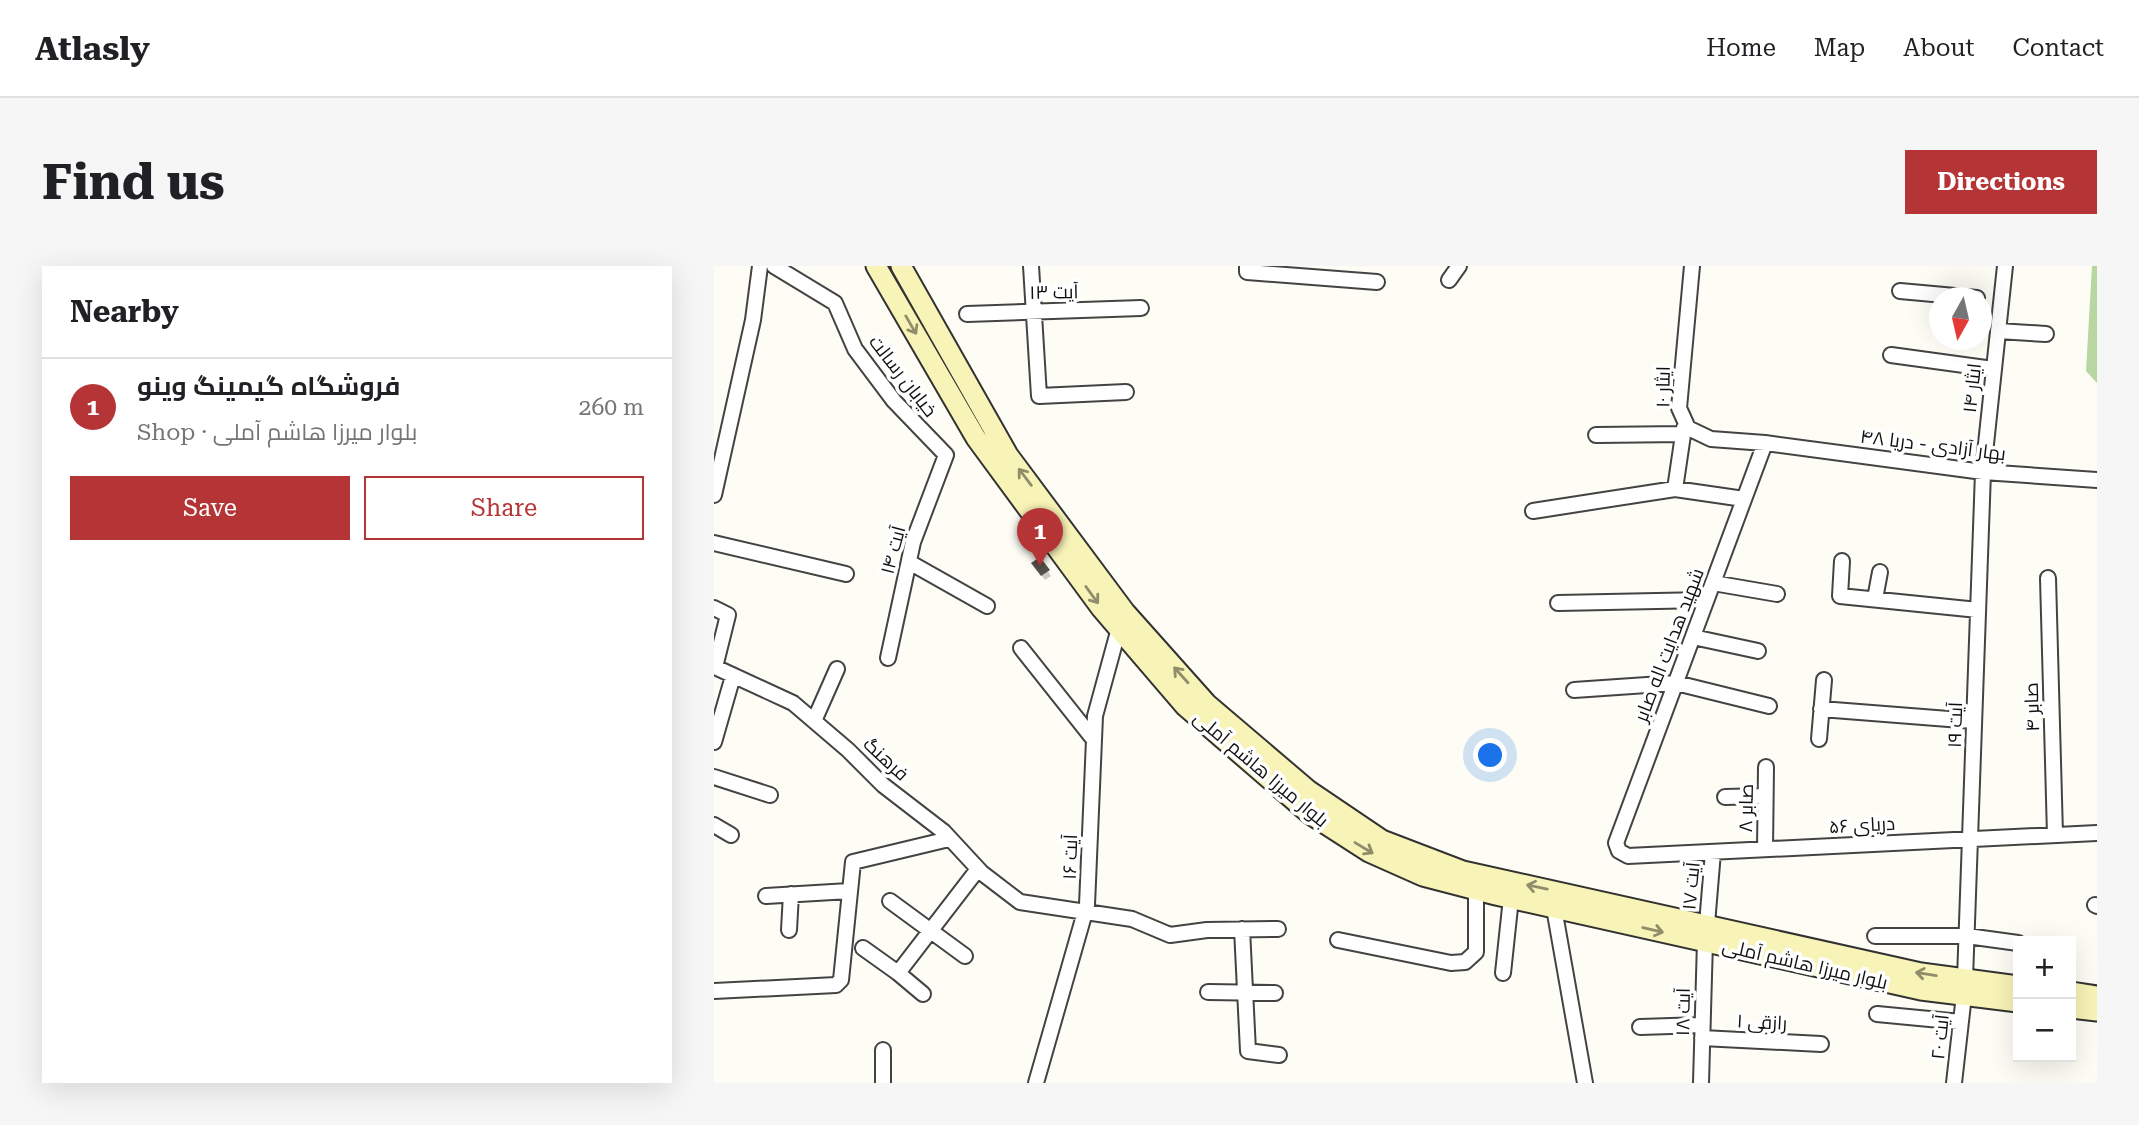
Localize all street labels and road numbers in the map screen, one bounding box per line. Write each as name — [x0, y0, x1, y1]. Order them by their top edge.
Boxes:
street label: آیت ۱۳ — [1029, 280, 1079, 304]
street label: خیابان رسالت — [864, 331, 942, 421]
street label: ایثار ۱۴ — [1958, 362, 1986, 414]
street label: ایثار ۱۰ — [1651, 366, 1675, 408]
street label: بهار آزادی - دریا ۴۸ — [1859, 425, 2007, 465]
street label: آيت ۱۴ — [876, 523, 910, 577]
street label: شهید هدایت اله صابر — [1629, 565, 1709, 726]
street label: صابر ۴ — [2020, 682, 2044, 732]
street label: آیت ۱۹ — [1943, 701, 1967, 749]
street label: بلوار میرزا هاشم آملی — [1188, 706, 1333, 834]
street label: فرهنگ — [859, 732, 913, 786]
street label: صابر ۸ — [1734, 783, 1758, 833]
street label: دریای ۵۶ — [1828, 812, 1896, 838]
street label: آیت ۱۶ — [1058, 834, 1082, 880]
street label: آیت ۱۷ — [1677, 861, 1705, 911]
street label: بلوار میرزا هاشم آملی — [1720, 934, 1890, 996]
street label: آیت ۱۸ — [1671, 988, 1695, 1036]
street label: رازقی ۱ — [1736, 1009, 1788, 1035]
street label: آیت ۲۰ — [1926, 1013, 1954, 1061]

